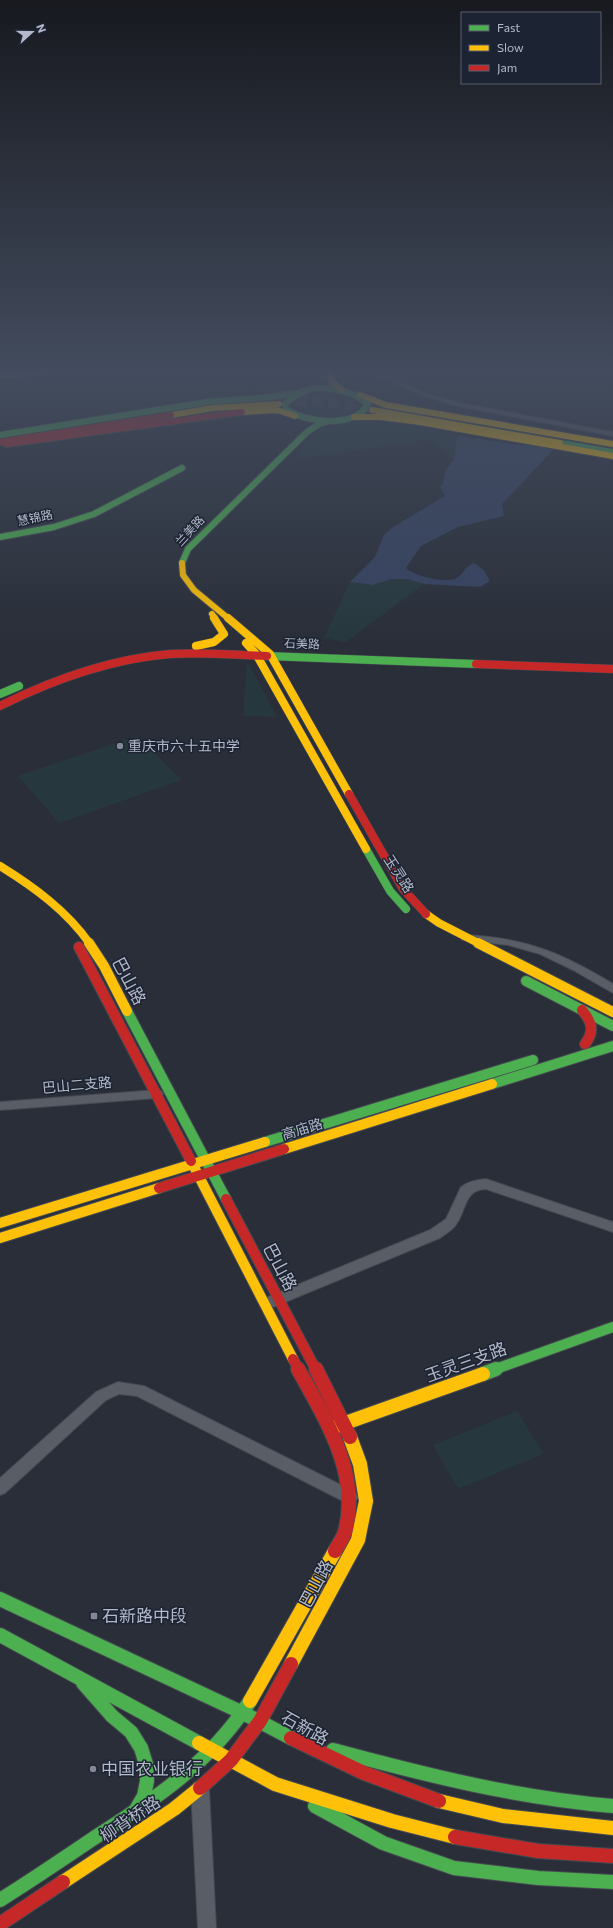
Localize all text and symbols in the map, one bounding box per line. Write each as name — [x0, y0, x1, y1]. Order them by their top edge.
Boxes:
north arrow — [12, 12, 52, 52]
legend — [461, 12, 601, 84]
text: Fast — [497, 20, 520, 34]
text: N — [34, 22, 49, 34]
text: Slow — [497, 40, 524, 54]
text: Jam — [497, 60, 517, 75]
street label: 慧锦路 — [16, 506, 54, 528]
street label: 兰美路 — [172, 512, 207, 548]
street label: 石美路 — [284, 635, 320, 651]
place label: 重庆市六十五中学 — [128, 737, 240, 754]
marker: 重庆市六十五中学 — [115, 741, 125, 751]
street label: 玉灵路 — [381, 851, 418, 896]
street label: 巴山路 — [108, 953, 151, 1008]
street label: 巴山二支路 — [41, 1073, 113, 1096]
street label: 高庙路 — [279, 1114, 324, 1143]
street label: 巴山路 — [259, 1239, 302, 1294]
street label: 玉灵三支路 — [422, 1337, 509, 1386]
street label: 巴山路 — [294, 1556, 337, 1611]
place label: 石新路中段 — [102, 1605, 187, 1626]
marker: 石新路中段 — [89, 1611, 99, 1621]
street label: 石新路 — [278, 1706, 333, 1749]
place label: 中国农业银行 — [101, 1758, 203, 1779]
marker: 中国农业银行 — [88, 1764, 98, 1774]
street label: 柳背桥路 — [96, 1791, 164, 1846]

